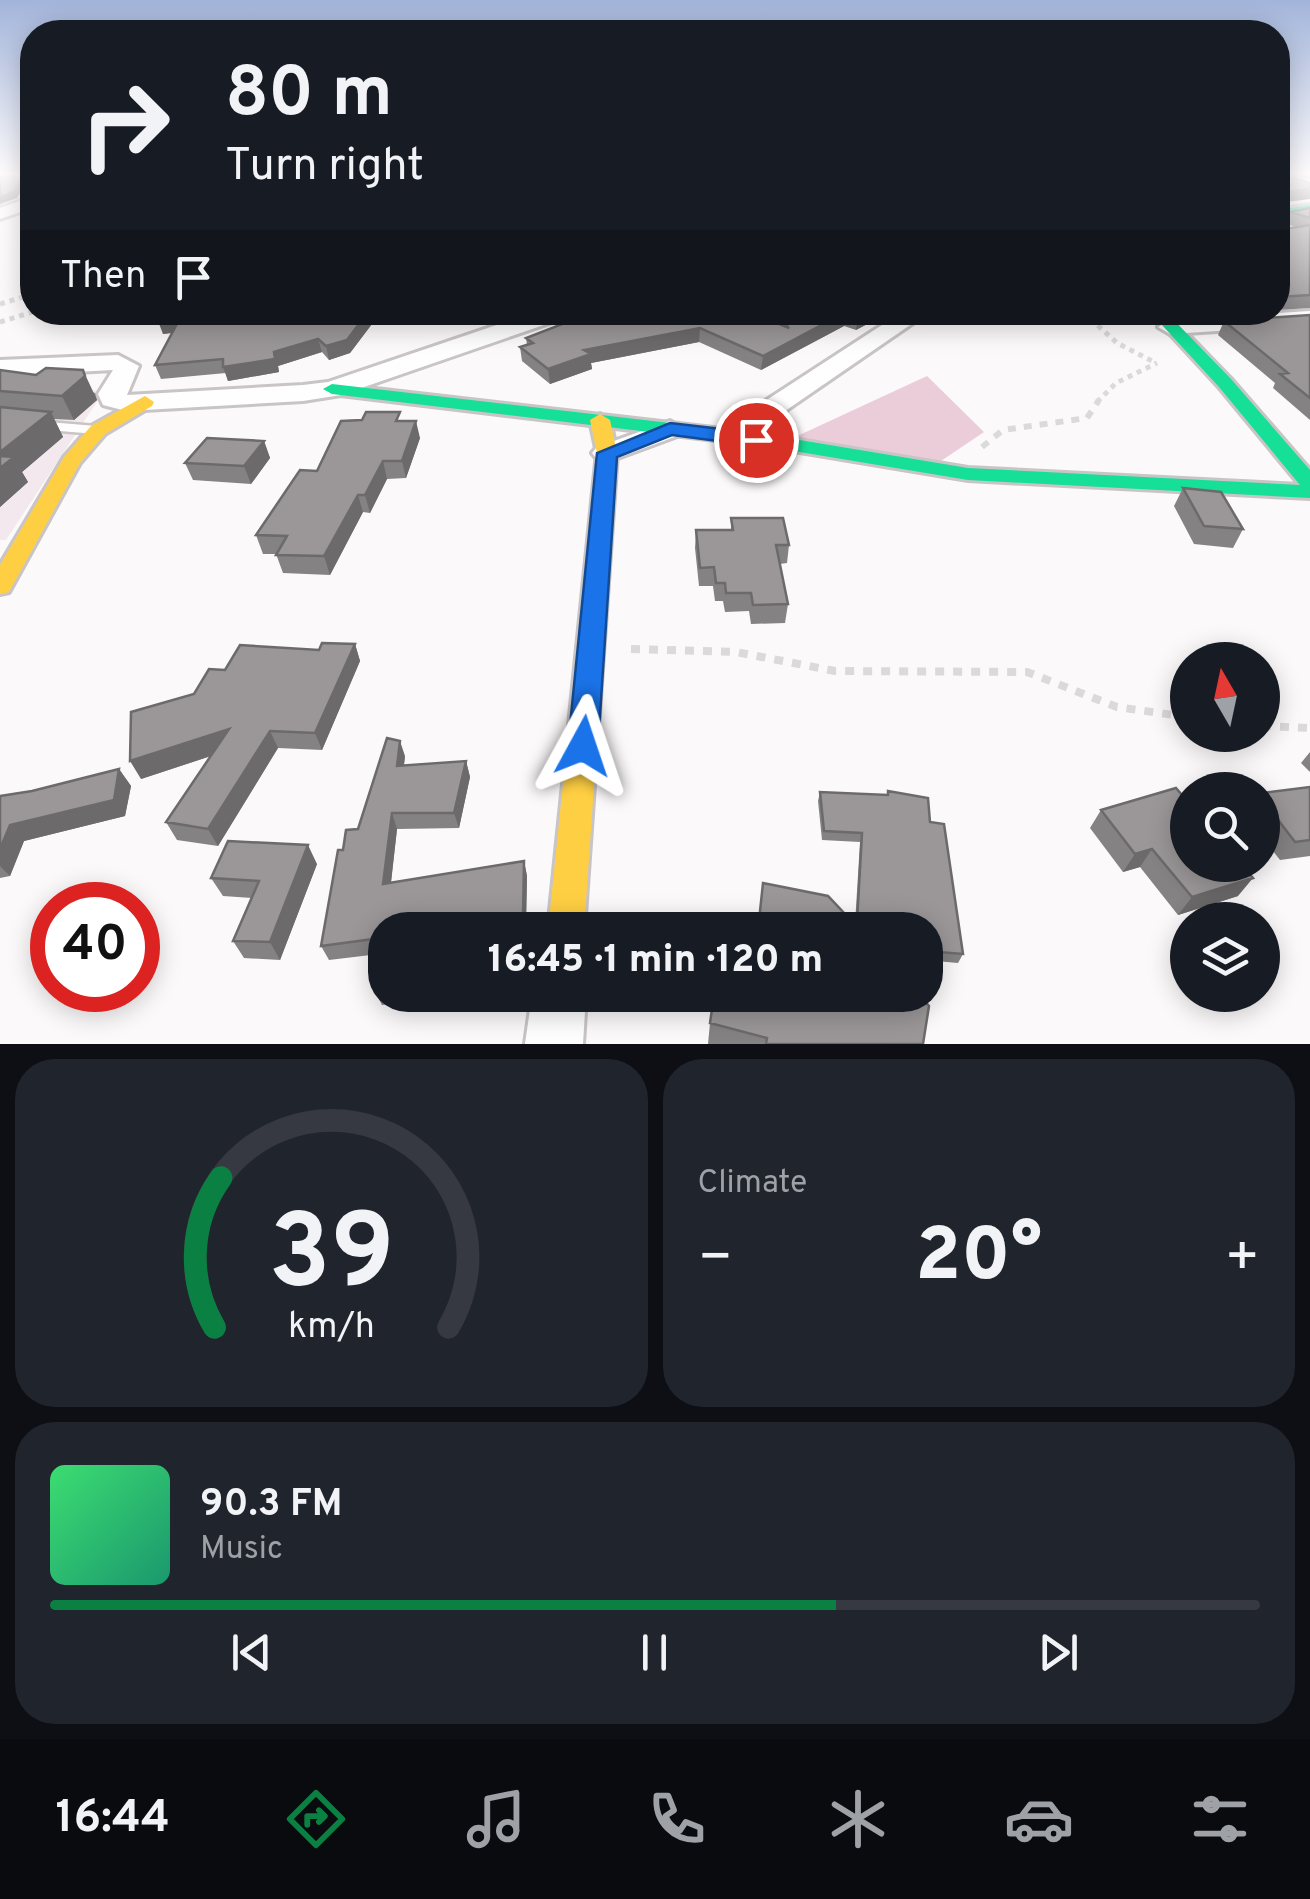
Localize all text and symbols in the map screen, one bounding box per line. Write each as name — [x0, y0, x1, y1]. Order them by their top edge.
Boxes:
text: 80 m — [225, 52, 393, 141]
icon: right — [60, 60, 190, 190]
text: Turn right — [225, 139, 424, 196]
icon: arrive — [166, 250, 221, 305]
text: Then — [60, 253, 146, 302]
pin — [714, 398, 799, 483]
icon: arrive — [729, 413, 784, 468]
north arrow — [1170, 642, 1280, 752]
map controls — [1170, 642, 1280, 1012]
position arrow — [531, 694, 635, 798]
button: search — [1170, 772, 1280, 882]
speed limit sign: 40 — [30, 882, 160, 1012]
button: layers — [1170, 902, 1280, 1012]
text: 16:45 · 1 min · 120 m — [488, 937, 823, 986]
text: Climate — [698, 1164, 807, 1204]
text: 39 — [268, 1193, 394, 1325]
text: 20° — [915, 1212, 1042, 1307]
text: − — [698, 1225, 733, 1295]
text: + — [1225, 1225, 1260, 1295]
text: km/h — [288, 1305, 375, 1351]
text: 90.3 FM — [200, 1481, 343, 1530]
text: Music — [200, 1530, 283, 1570]
icon: previous — [224, 1625, 279, 1680]
icon: pause — [627, 1625, 682, 1680]
icon: next — [1031, 1625, 1086, 1680]
icon: directions — [281, 1784, 351, 1854]
icon: music — [461, 1784, 531, 1854]
icon: phone — [642, 1784, 712, 1854]
icon: climate — [823, 1784, 893, 1854]
icon: car — [1004, 1784, 1074, 1854]
icon: filters — [1185, 1784, 1255, 1854]
text: 16:44 — [55, 1791, 170, 1848]

